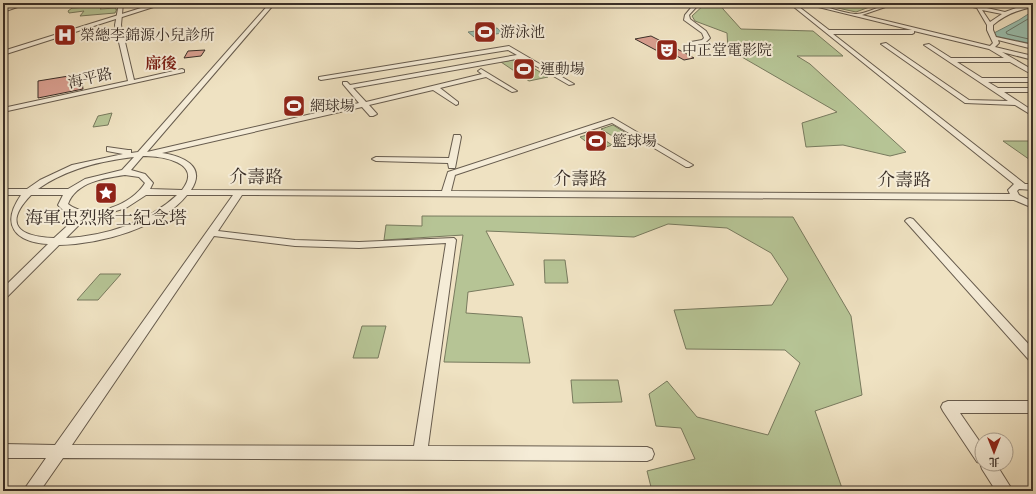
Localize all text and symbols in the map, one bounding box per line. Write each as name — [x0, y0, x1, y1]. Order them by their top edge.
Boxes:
sports icon: 游泳池 — [472, 19, 498, 45]
hospital icon: 榮總李錦源小兒診所 — [52, 22, 78, 48]
place label: 游泳池 — [500, 22, 545, 41]
place label: 榮總李錦源小兒診所 — [80, 25, 215, 44]
theatre icon: 中正堂電影院 — [654, 37, 680, 63]
place label: 中正堂電影院 — [682, 40, 772, 59]
district label: 廍後 — [145, 53, 177, 74]
sports icon: 運動場 — [511, 56, 537, 82]
place label: 運動場 — [540, 59, 585, 78]
street label: 海平路 — [66, 63, 114, 92]
sports icon: 網球場 — [281, 93, 307, 119]
place label: 網球場 — [310, 96, 355, 115]
sports icon: 籃球場 — [583, 128, 609, 154]
place label: 籃球場 — [612, 131, 657, 150]
street label: 介壽路 — [229, 165, 283, 188]
street label: 介壽路 — [553, 167, 607, 190]
street label: 介壽路 — [877, 168, 931, 191]
place icon: 海軍忠烈將士紀念塔 — [93, 180, 119, 206]
place label: 海軍忠烈將士紀念塔 — [25, 206, 187, 229]
north arrow — [974, 432, 1014, 472]
text: 北 — [989, 455, 1000, 469]

